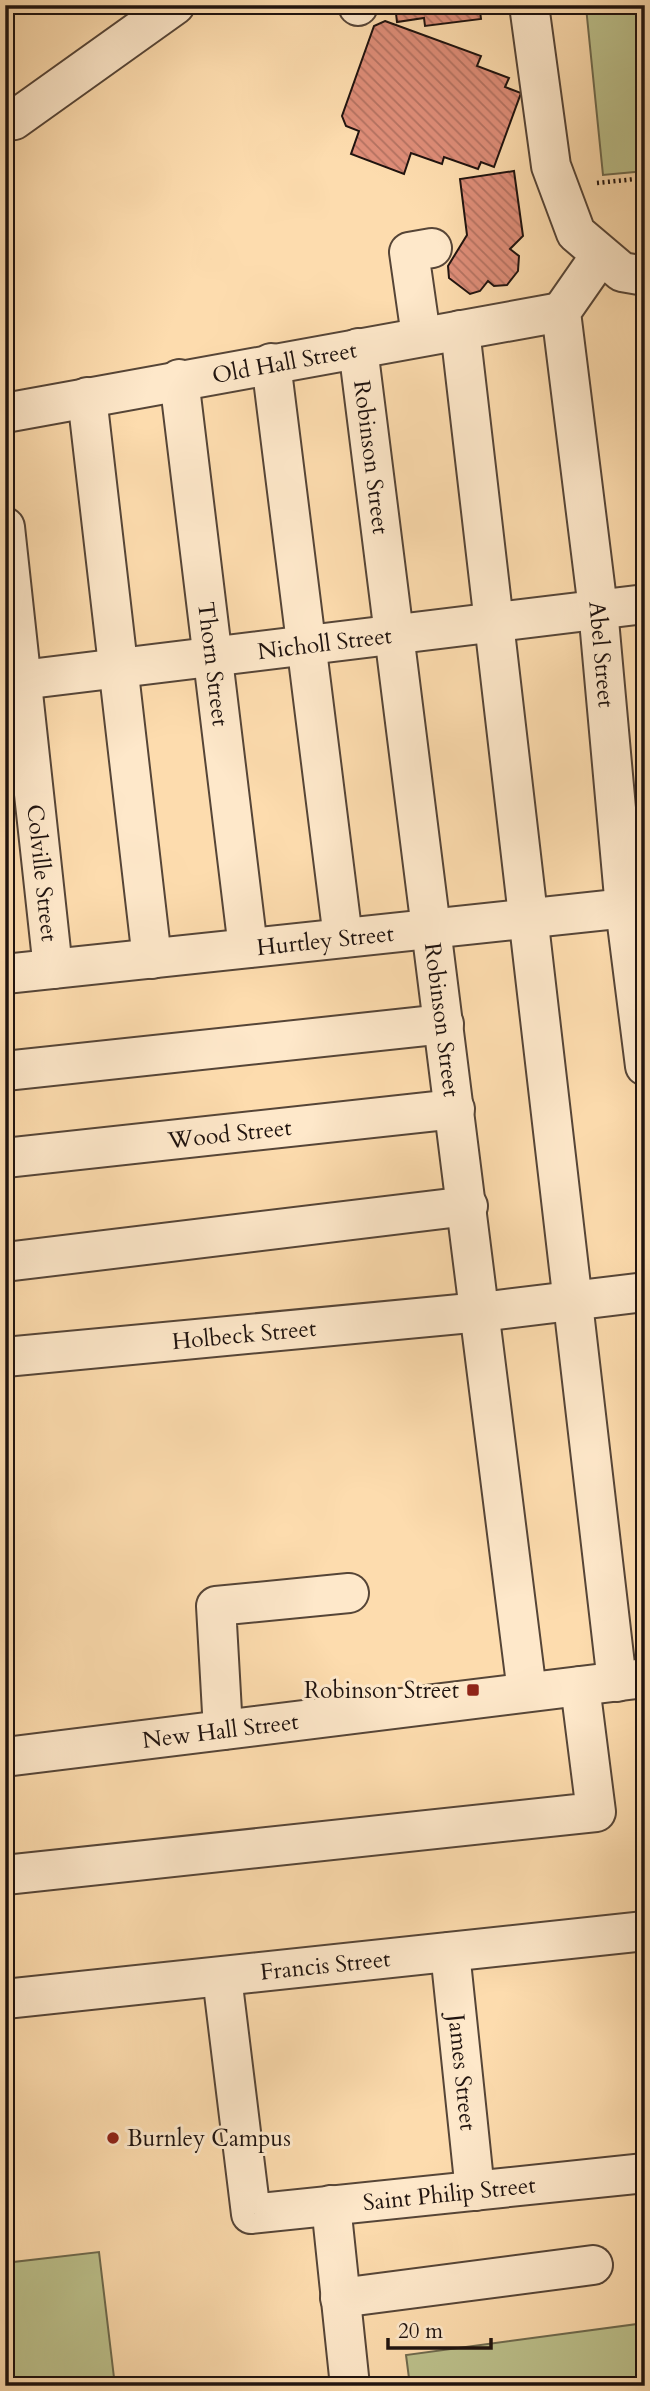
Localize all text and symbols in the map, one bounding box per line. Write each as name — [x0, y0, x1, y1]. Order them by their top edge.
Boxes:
street label: Old Hall Street — [210, 334, 359, 391]
street label: Robinson Street — [347, 378, 397, 536]
street label: Thorn Street — [191, 600, 236, 728]
street label: Abel Street — [582, 600, 622, 709]
street label: Nicholl Street — [256, 619, 393, 667]
street label: Colville Street — [20, 803, 65, 943]
street label: Hurtley Street — [255, 917, 395, 963]
street label: Robinson Street — [417, 941, 468, 1099]
street label: Wood Street — [165, 1111, 293, 1156]
street label: Holbeck Street — [170, 1312, 317, 1357]
place label: Robinson Street — [304, 1675, 459, 1706]
marker: Robinson Street — [465, 1682, 481, 1698]
street label: New Hall Street — [140, 1705, 300, 1755]
street label: Francis Street — [259, 1943, 392, 1987]
street label: James Street — [441, 2010, 484, 2132]
place label: Burnley Campus — [127, 2123, 291, 2154]
marker: Burnley Campus — [105, 2130, 121, 2146]
street label: Saint Philip Street — [361, 2169, 537, 2218]
scale bar — [388, 2307, 491, 2351]
text: 20 m — [398, 2317, 443, 2346]

